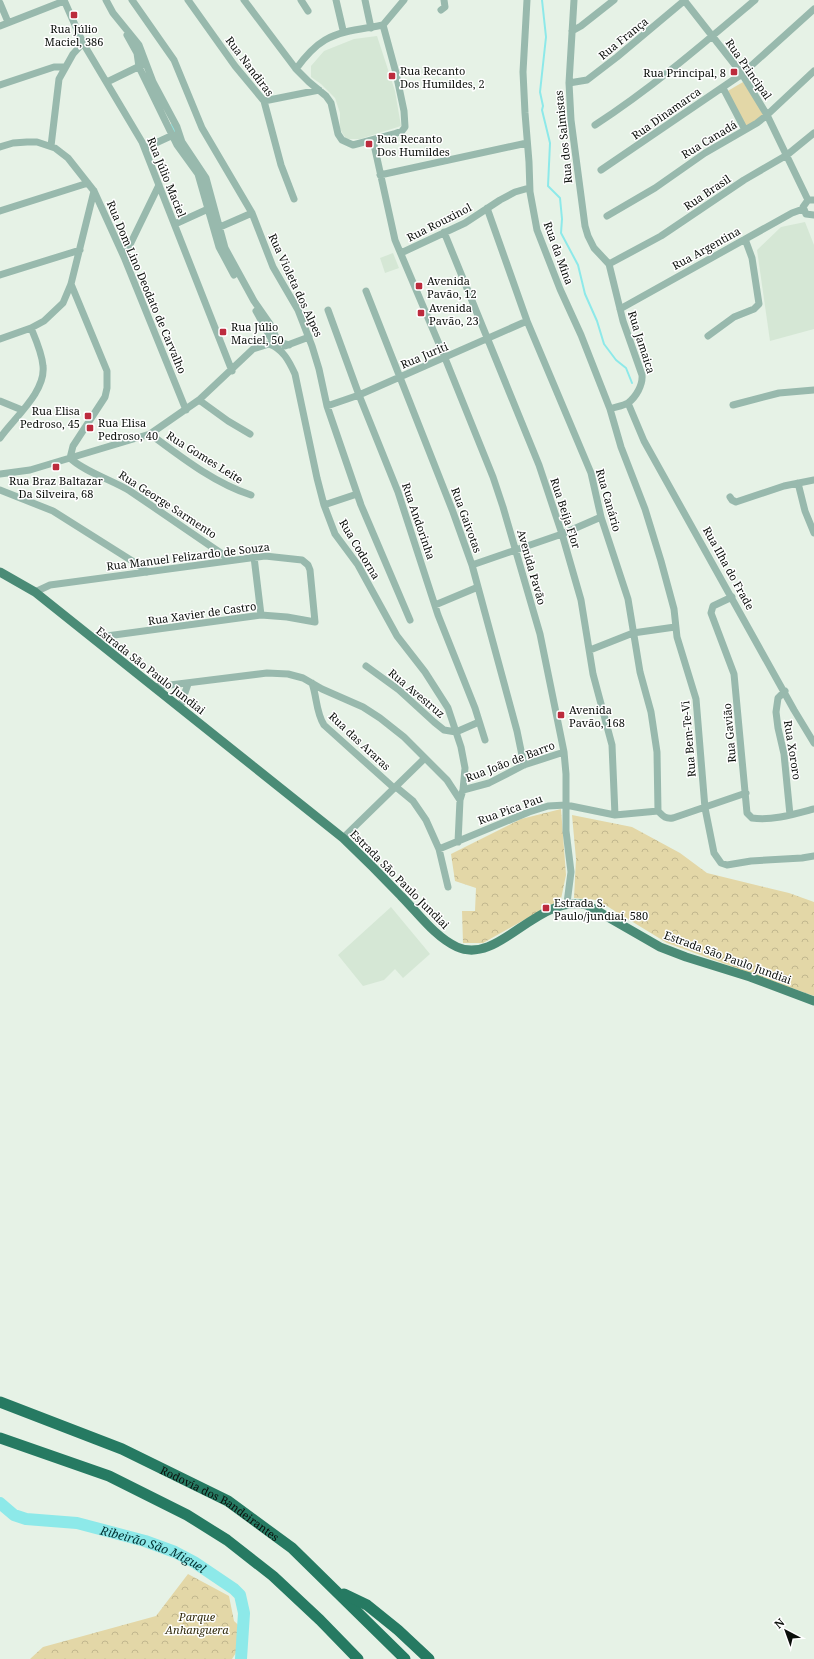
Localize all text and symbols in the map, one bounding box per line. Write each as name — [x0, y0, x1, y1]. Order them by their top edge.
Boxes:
marker: Rua Júlio Maciel, 386 — [69, 10, 79, 20]
street label: Rua França — [595, 13, 651, 63]
place label: Rua Júlio Maciel, 386 — [45, 21, 103, 49]
street label: Rua Nandiras — [223, 33, 277, 99]
street label: Rua Principal — [722, 36, 776, 103]
place label: Rua Recanto Dos Humildes, 2 — [400, 63, 485, 91]
place label: Rua Principal, 8 — [643, 65, 726, 80]
marker: Rua Principal, 8 — [729, 67, 739, 77]
marker: Rua Recanto Dos Humildes, 2 — [387, 71, 397, 81]
street label: Rua Dinamarca — [628, 84, 704, 142]
street label: Rua dos Salmistas — [551, 90, 575, 184]
street label: Rua Canadá — [678, 116, 740, 162]
place label: Rua Recanto Dos Humildes — [377, 131, 450, 159]
street label: Rua Júlio Maciel — [144, 135, 190, 220]
marker: Rua Recanto Dos Humildes — [364, 139, 374, 149]
street label: Rua Brasil — [681, 170, 734, 213]
street label: Rua Dom Lino Deodato de Carvalho — [104, 198, 190, 376]
street label: Rua Rouxinol — [404, 199, 474, 245]
street label: Rua da Mina — [541, 219, 577, 287]
street label: Rua Argentina — [669, 223, 743, 273]
street label: Rua Violeta dos Alpes — [265, 231, 327, 339]
place label: Avenida Pavão, 12 — [427, 273, 477, 301]
marker: Avenida Pavão, 12 — [414, 281, 424, 291]
place label: Avenida Pavão, 23 — [429, 300, 479, 328]
marker: Avenida Pavão, 23 — [416, 308, 426, 318]
street label: Rua Jamaica — [625, 309, 659, 375]
place label: Rua Júlio Maciel, 50 — [231, 319, 284, 347]
marker: Rua Júlio Maciel, 50 — [218, 327, 228, 337]
street label: Rua Juriti — [398, 338, 451, 372]
place label: Rua Elisa Pedroso, 45 — [20, 403, 80, 431]
marker: Rua Elisa Pedroso, 45 — [83, 411, 93, 421]
place label: Rua Elisa Pedroso, 40 — [98, 415, 158, 443]
marker: Rua Elisa Pedroso, 40 — [85, 423, 95, 433]
street label: Rua Gomes Leite — [164, 427, 246, 487]
marker: Rua Braz Baltazar Da Silveira, 68 — [51, 462, 61, 472]
street label: Rua George Sarmento — [116, 467, 220, 541]
street label: Rua Canário — [593, 467, 625, 533]
place label: Rua Braz Baltazar Da Silveira, 68 — [9, 473, 104, 501]
street label: Rua Beija Flor — [547, 476, 585, 551]
street label: Rua Andorinha — [399, 481, 439, 561]
street label: Rua Gaivotas — [448, 485, 486, 555]
street label: Rua Codorna — [336, 516, 384, 582]
street label: Rua Ilha do Frade — [700, 524, 758, 612]
street label: Avenida Pavão — [514, 528, 550, 606]
street label: Rua Manuel Felizardo de Souza — [105, 539, 271, 573]
street label: Rua Xavier de Castro — [147, 598, 257, 628]
street label: Estrada São Paulo Jundiai — [93, 623, 209, 718]
street label: Rua Avestruz — [386, 665, 448, 721]
street label: Rua Bem-Te-Vi — [677, 700, 699, 778]
place label: Avenida Pavão, 168 — [569, 702, 625, 730]
street label: Rua Gavião — [719, 703, 739, 763]
street label: Rua das Araras — [326, 709, 394, 773]
marker: Avenida Pavão, 168 — [556, 710, 566, 720]
street label: Rua Xororo — [781, 719, 805, 781]
street label: Rua João de Barro — [463, 737, 557, 785]
street label: Rua Pica Pau — [476, 790, 544, 828]
street label: Estrada São Paulo Jundiai — [347, 826, 453, 932]
place label: Estrada S. Paulo/jundiaí, 580 — [554, 895, 648, 923]
marker: Estrada S. Paulo/jundiaí, 580 — [541, 903, 551, 913]
street label: Estrada São Paulo Jundiai — [662, 927, 794, 987]
street label: Rodovia dos Bandeirantes — [158, 1462, 283, 1544]
water label: Ribeirão São Miguel — [98, 1521, 210, 1577]
park label: Parque Anhanguera — [164, 1609, 229, 1637]
north arrow — [766, 1611, 806, 1651]
text: N — [771, 1614, 788, 1632]

